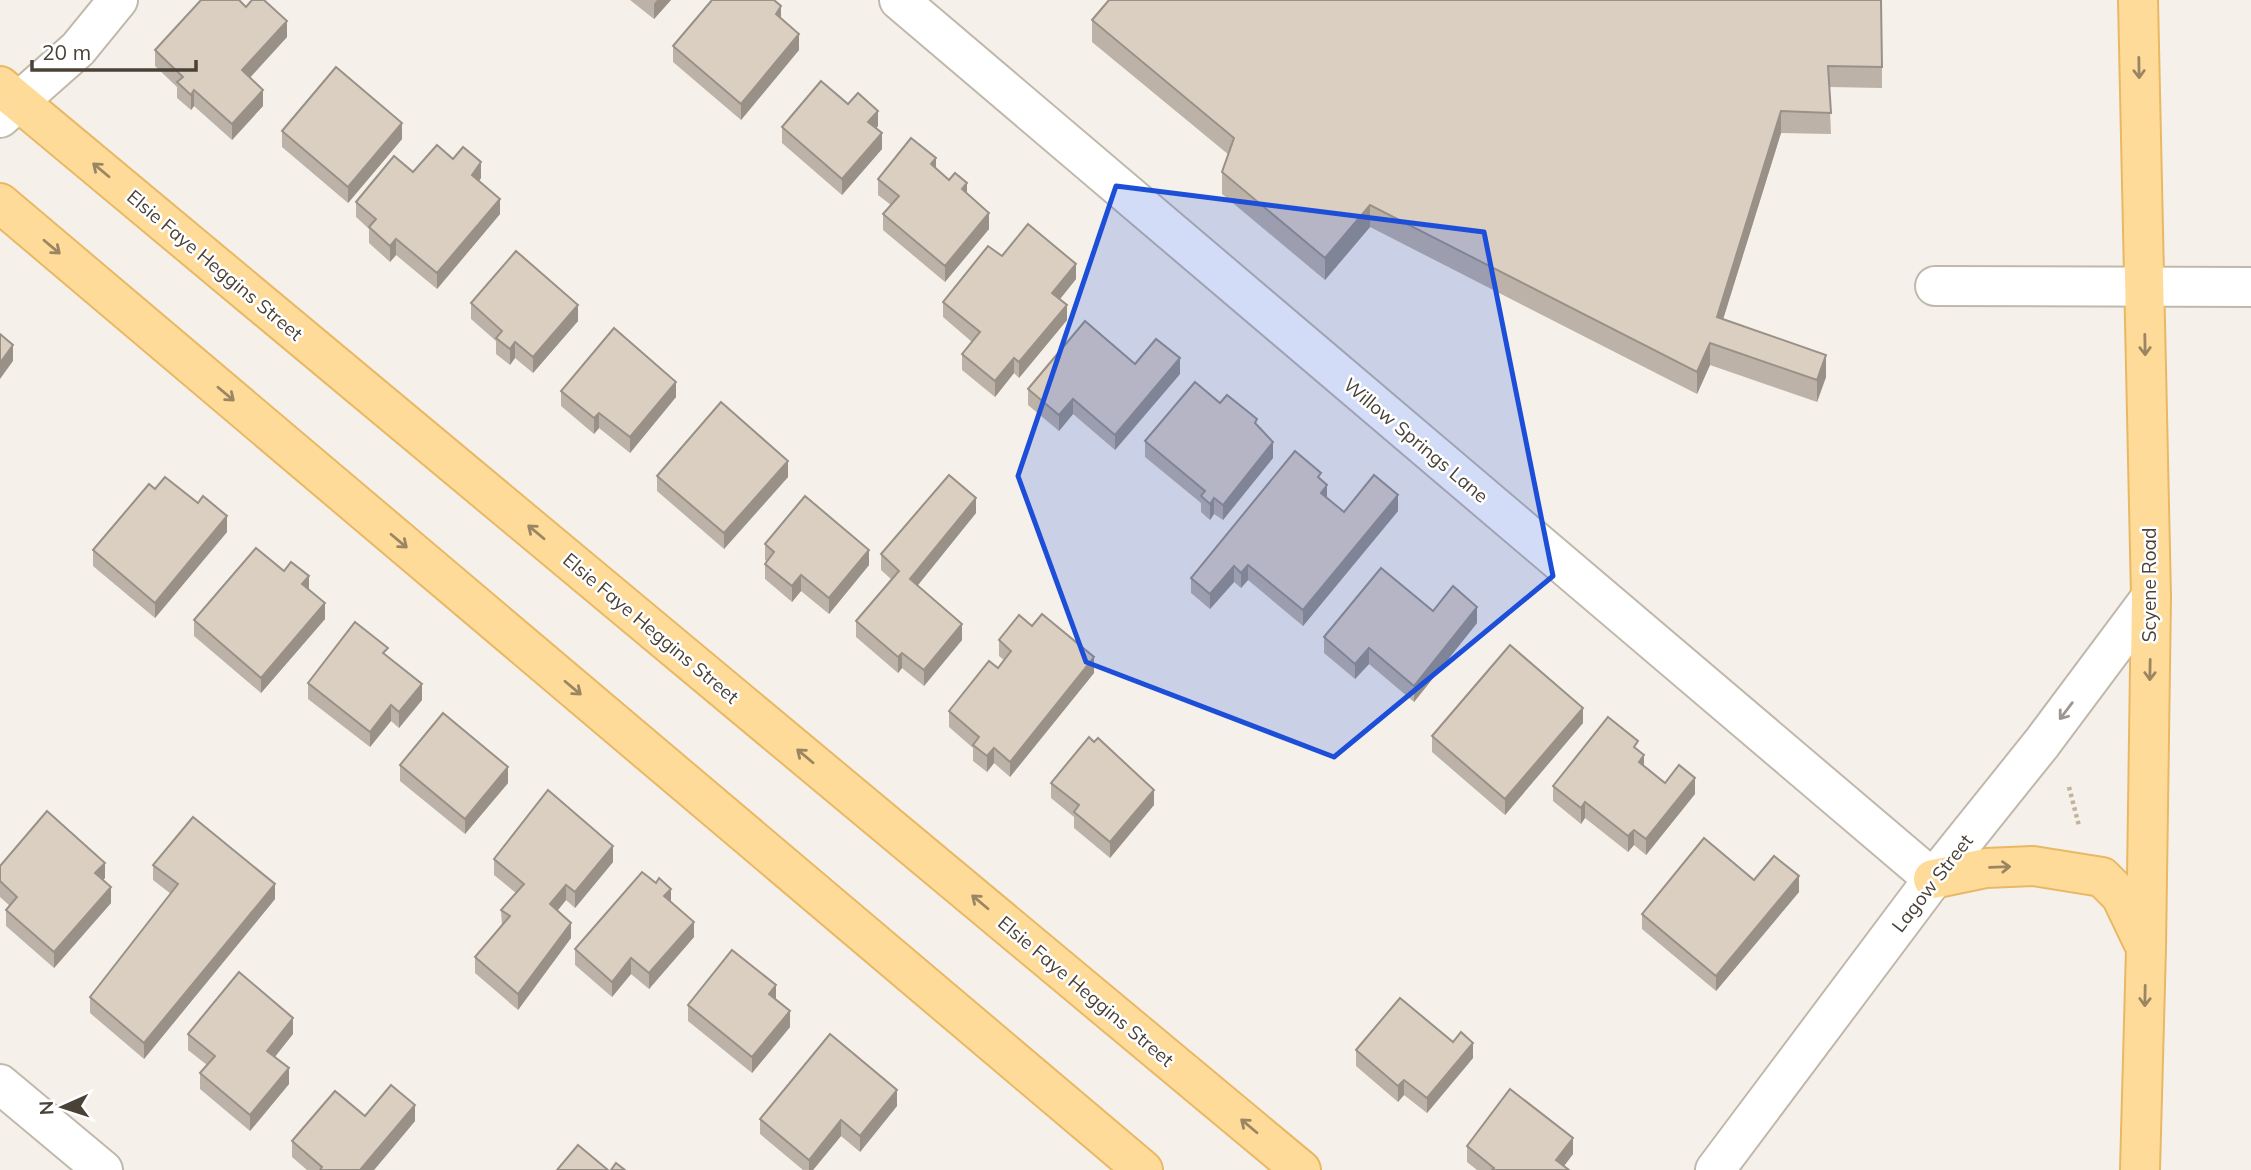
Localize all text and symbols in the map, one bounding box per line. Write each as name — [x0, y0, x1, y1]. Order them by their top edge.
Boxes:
scale bar — [32, 28, 196, 72]
text: 20 m — [42, 39, 91, 65]
one-way arrow — [2133, 56, 2146, 79]
one-way arrow — [92, 162, 110, 177]
street label: Elsie Faye Heggins Street — [122, 184, 308, 346]
one-way arrow — [43, 239, 61, 255]
one-way arrow — [2138, 333, 2152, 356]
street label: Willow Springs Lane — [1339, 372, 1493, 508]
one-way arrow — [216, 386, 234, 402]
one-way arrow — [528, 524, 546, 540]
street label: Scyene Road — [2137, 528, 2161, 642]
one-way arrow — [390, 533, 408, 549]
street label: Elsie Faye Heggins Street — [558, 547, 744, 709]
one-way arrow — [2143, 658, 2157, 681]
one-way arrow — [564, 680, 582, 696]
one-way arrow — [2058, 701, 2073, 720]
one-way arrow — [797, 749, 815, 764]
street label: Lagow Street — [1886, 829, 1978, 937]
one-way arrow — [1989, 861, 2012, 874]
one-way arrow — [971, 894, 989, 910]
street label: Elsie Faye Heggins Street — [993, 910, 1179, 1072]
one-way arrow — [2138, 984, 2152, 1007]
north arrow — [28, 1072, 98, 1142]
text: N — [34, 1100, 58, 1116]
one-way arrow — [1240, 1118, 1258, 1134]

